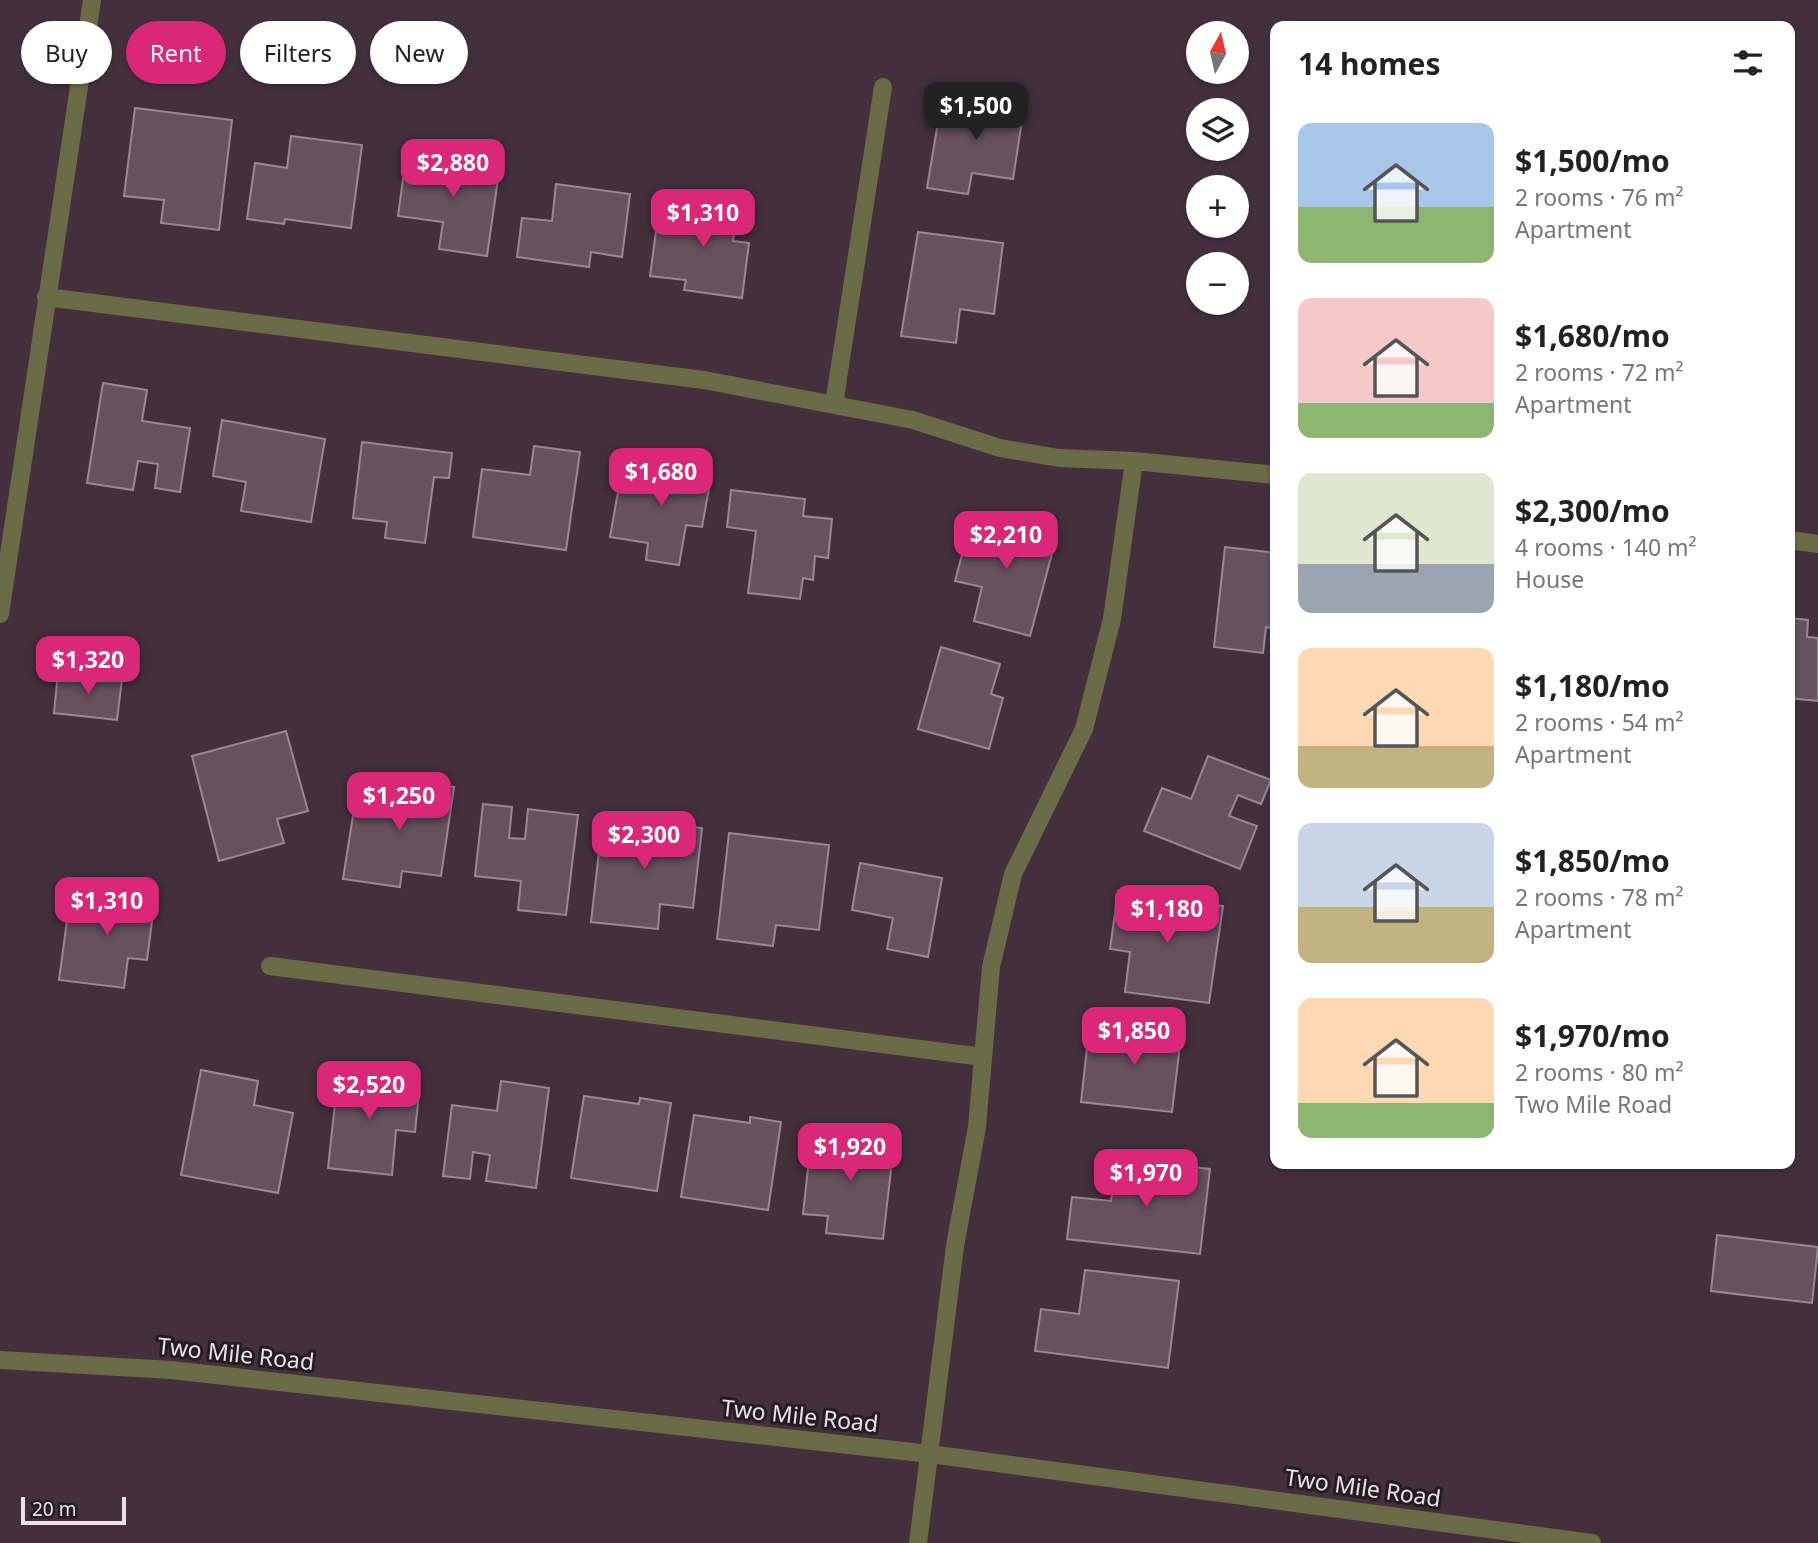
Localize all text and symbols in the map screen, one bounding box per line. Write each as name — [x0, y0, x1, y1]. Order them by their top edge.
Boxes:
chip: Buy — [21, 21, 112, 84]
chip: Rent — [126, 21, 226, 84]
chip: Filters — [240, 21, 356, 84]
chip: New — [370, 21, 468, 84]
north arrow — [1186, 21, 1250, 84]
map controls — [1186, 21, 1249, 315]
text: 14 homes — [1298, 43, 1441, 84]
icon: filters — [1729, 44, 1767, 82]
pin: $1,500 — [919, 82, 1033, 142]
text: $1,500 — [940, 89, 1012, 121]
button: layers — [1186, 98, 1249, 161]
pin: $2,880 — [396, 140, 510, 199]
text: $1,500/mo — [1515, 140, 1670, 181]
text: $2,880 — [417, 146, 489, 178]
icon: home — [1354, 151, 1438, 235]
button: + — [1186, 175, 1249, 238]
text: 2 rooms · 76 m² — [1515, 181, 1684, 213]
pin: $1,310 — [646, 190, 760, 249]
text: $1,310 — [667, 196, 739, 228]
text: Apartment — [1515, 213, 1632, 245]
button: − — [1186, 252, 1249, 315]
text: $1,680/mo — [1515, 315, 1670, 356]
icon: home — [1354, 326, 1438, 410]
text: 2 rooms · 72 m² — [1515, 356, 1684, 388]
text: Apartment — [1515, 388, 1632, 420]
pin: $1,680 — [604, 448, 718, 508]
text: $1,680 — [625, 455, 697, 487]
text: $2,300/mo — [1515, 490, 1670, 531]
icon: home — [1354, 501, 1438, 585]
pin: $2,210 — [949, 512, 1063, 571]
text: $2,210 — [970, 518, 1042, 550]
text: 4 rooms · 140 m² — [1515, 531, 1697, 563]
text: House — [1515, 563, 1584, 595]
pin: $1,320 — [31, 636, 145, 696]
text: $1,320 — [52, 643, 124, 675]
text: $1,180/mo — [1515, 665, 1670, 706]
icon: home — [1354, 676, 1438, 760]
text: 2 rooms · 54 m² — [1515, 706, 1684, 738]
text: Apartment — [1515, 738, 1632, 770]
pin: $1,250 — [342, 772, 456, 832]
text: $1,250 — [363, 779, 435, 811]
pin: $2,300 — [587, 812, 701, 871]
text: $2,300 — [608, 818, 680, 850]
text: $1,850/mo — [1515, 840, 1670, 881]
icon: home — [1354, 851, 1438, 935]
pin: $1,310 — [50, 878, 164, 937]
text: 2 rooms · 78 m² — [1515, 881, 1684, 913]
text: $1,310 — [71, 884, 143, 916]
pin: $1,180 — [1110, 886, 1224, 945]
text: $1,180 — [1131, 892, 1203, 924]
text: Apartment — [1515, 913, 1632, 945]
pin: $1,850 — [1077, 1007, 1191, 1067]
text: $1,850 — [1098, 1014, 1170, 1046]
text: $1,970/mo — [1515, 1015, 1670, 1056]
icon: home — [1354, 1026, 1438, 1110]
text: 2 rooms · 80 m² — [1515, 1056, 1684, 1088]
pin: $2,520 — [312, 1062, 426, 1121]
text: $2,520 — [333, 1068, 405, 1100]
text: Two Mile Road — [1515, 1088, 1672, 1120]
pin: $1,920 — [793, 1124, 907, 1183]
text: $1,920 — [814, 1130, 886, 1162]
pin: $1,970 — [1089, 1150, 1203, 1209]
text: $1,970 — [1110, 1156, 1182, 1188]
street label: Two Mile Road — [156, 1329, 316, 1377]
street label: Two Mile Road — [720, 1391, 880, 1439]
street label: Two Mile Road — [1283, 1460, 1443, 1514]
scale bar — [21, 1494, 126, 1526]
text: 20 m — [32, 1496, 76, 1522]

